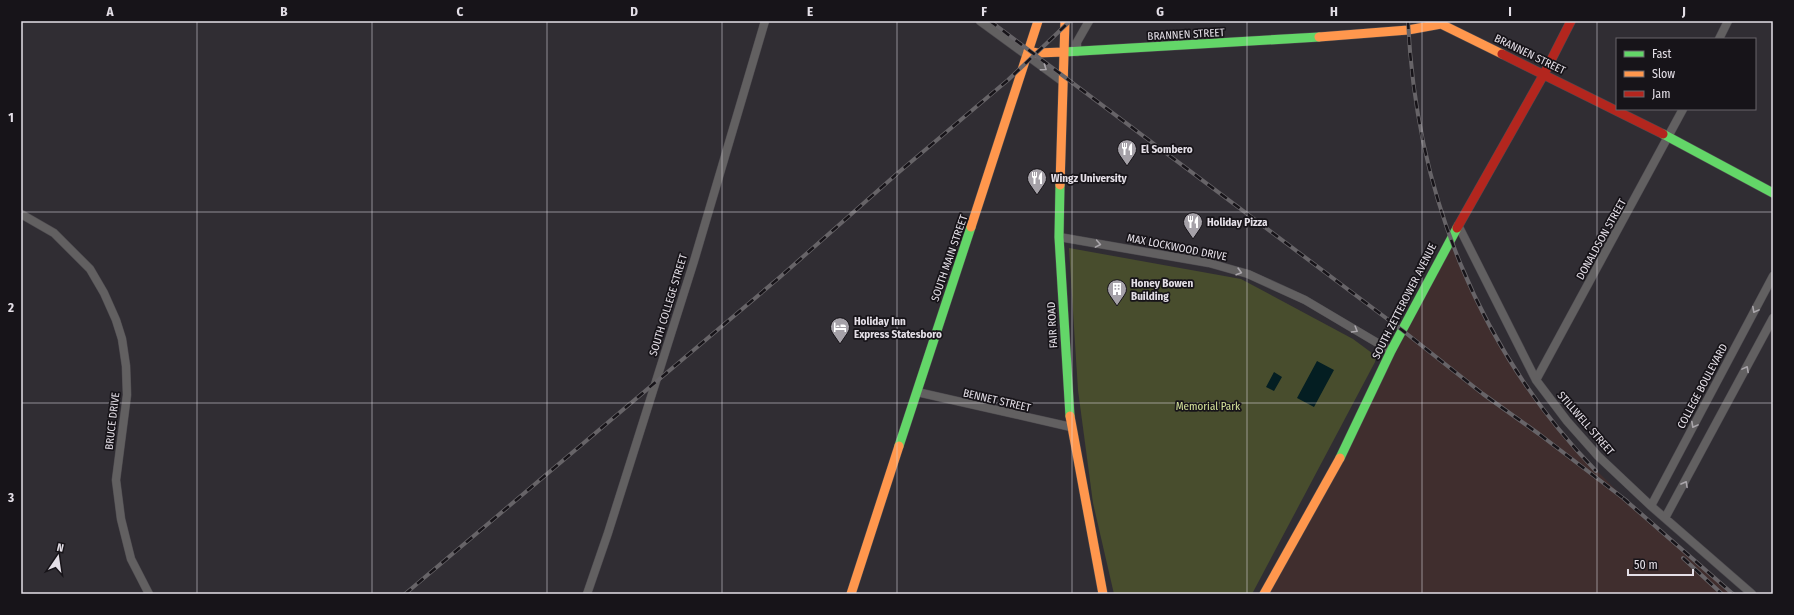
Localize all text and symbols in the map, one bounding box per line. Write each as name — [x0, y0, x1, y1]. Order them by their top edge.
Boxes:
text: A — [105, 4, 114, 19]
text: B — [280, 4, 288, 19]
text: C — [457, 4, 464, 19]
text: D — [630, 4, 638, 19]
text: E — [807, 4, 813, 19]
text: F — [981, 4, 987, 19]
text: G — [1156, 4, 1164, 19]
text: H — [1330, 4, 1338, 19]
text: I — [1508, 4, 1512, 19]
text: J — [1681, 4, 1686, 19]
street label: BRANNEN STREET — [1147, 26, 1226, 43]
street label: BRANNEN STREET — [1492, 32, 1568, 78]
legend — [1616, 38, 1756, 110]
text: Fast — [1652, 47, 1671, 61]
one-way arrow — [1040, 63, 1047, 70]
text: Slow — [1652, 67, 1675, 81]
text: Jam — [1652, 87, 1670, 101]
text: 1 — [8, 110, 14, 125]
restaurant icon: El Sombero — [1116, 138, 1138, 166]
place label: El Sombero — [1141, 143, 1193, 156]
restaurant icon: Wingz University — [1026, 167, 1048, 195]
place label: Wingz University — [1051, 172, 1128, 185]
street label: DONALDSON STREET — [1574, 196, 1629, 282]
restaurant icon: Holiday Pizza — [1182, 211, 1204, 239]
street label: SOUTH MAIN STREET — [929, 212, 971, 303]
place label: Holiday Pizza — [1207, 216, 1268, 229]
street label: MAX LOCKWOOD DRIVE — [1126, 231, 1228, 264]
one-way arrow — [1094, 239, 1101, 247]
street label: SOUTH ZETTEROWER AVENUE — [1370, 241, 1439, 361]
street label: SOUTH COLLEGE STREET — [647, 252, 690, 358]
one-way arrow — [1235, 267, 1242, 276]
place label: Honey Bowen Building — [1131, 277, 1193, 303]
building icon: Honey Bowen Building — [1106, 278, 1128, 306]
text: 2 — [7, 300, 14, 315]
street label: FAIR ROAD — [1045, 301, 1060, 348]
one-way arrow — [1752, 306, 1760, 313]
place label: Holiday Inn Express Statesboro — [854, 315, 942, 341]
hotel icon: Holiday Inn Express Statesboro — [829, 316, 851, 344]
one-way arrow — [1351, 325, 1358, 332]
street label: COLLEGE BOULEVARD — [1675, 342, 1730, 431]
one-way arrow — [1741, 366, 1749, 374]
street label: BENNET STREET — [962, 386, 1033, 415]
street label: STILLWELL STREET — [1554, 389, 1617, 458]
street label: BRUCE DRIVE — [103, 392, 122, 451]
park label: Memorial Park — [1176, 400, 1241, 413]
one-way arrow — [1691, 421, 1699, 428]
one-way arrow — [1680, 481, 1687, 488]
text: 3 — [7, 490, 14, 505]
north arrow — [38, 537, 78, 577]
text: N — [55, 541, 65, 555]
scale bar — [1628, 551, 1693, 577]
text: 50 m — [1634, 558, 1658, 572]

